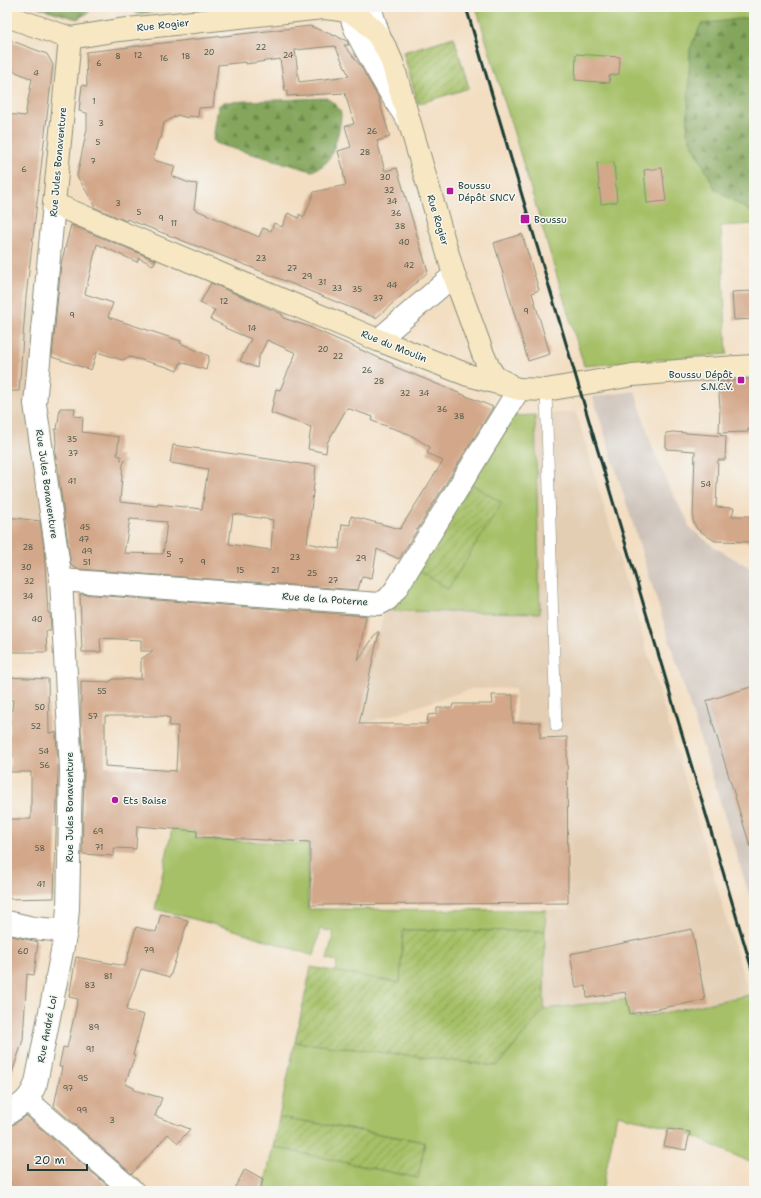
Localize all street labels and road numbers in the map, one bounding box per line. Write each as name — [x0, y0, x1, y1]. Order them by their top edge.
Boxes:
street label: Rue Rogier — [136, 16, 190, 34]
street label: Rue Jules Bonaventure — [47, 106, 69, 218]
street label: Rue Rogier — [424, 193, 452, 247]
street label: Rue du Moulin — [359, 327, 429, 365]
street label: Rue Jules Bonaventure — [33, 428, 61, 540]
street label: Rue de la Poterne — [281, 589, 369, 609]
street label: Rue Jules Bonaventure — [63, 751, 76, 862]
street label: Rue André Loi — [34, 994, 60, 1064]

